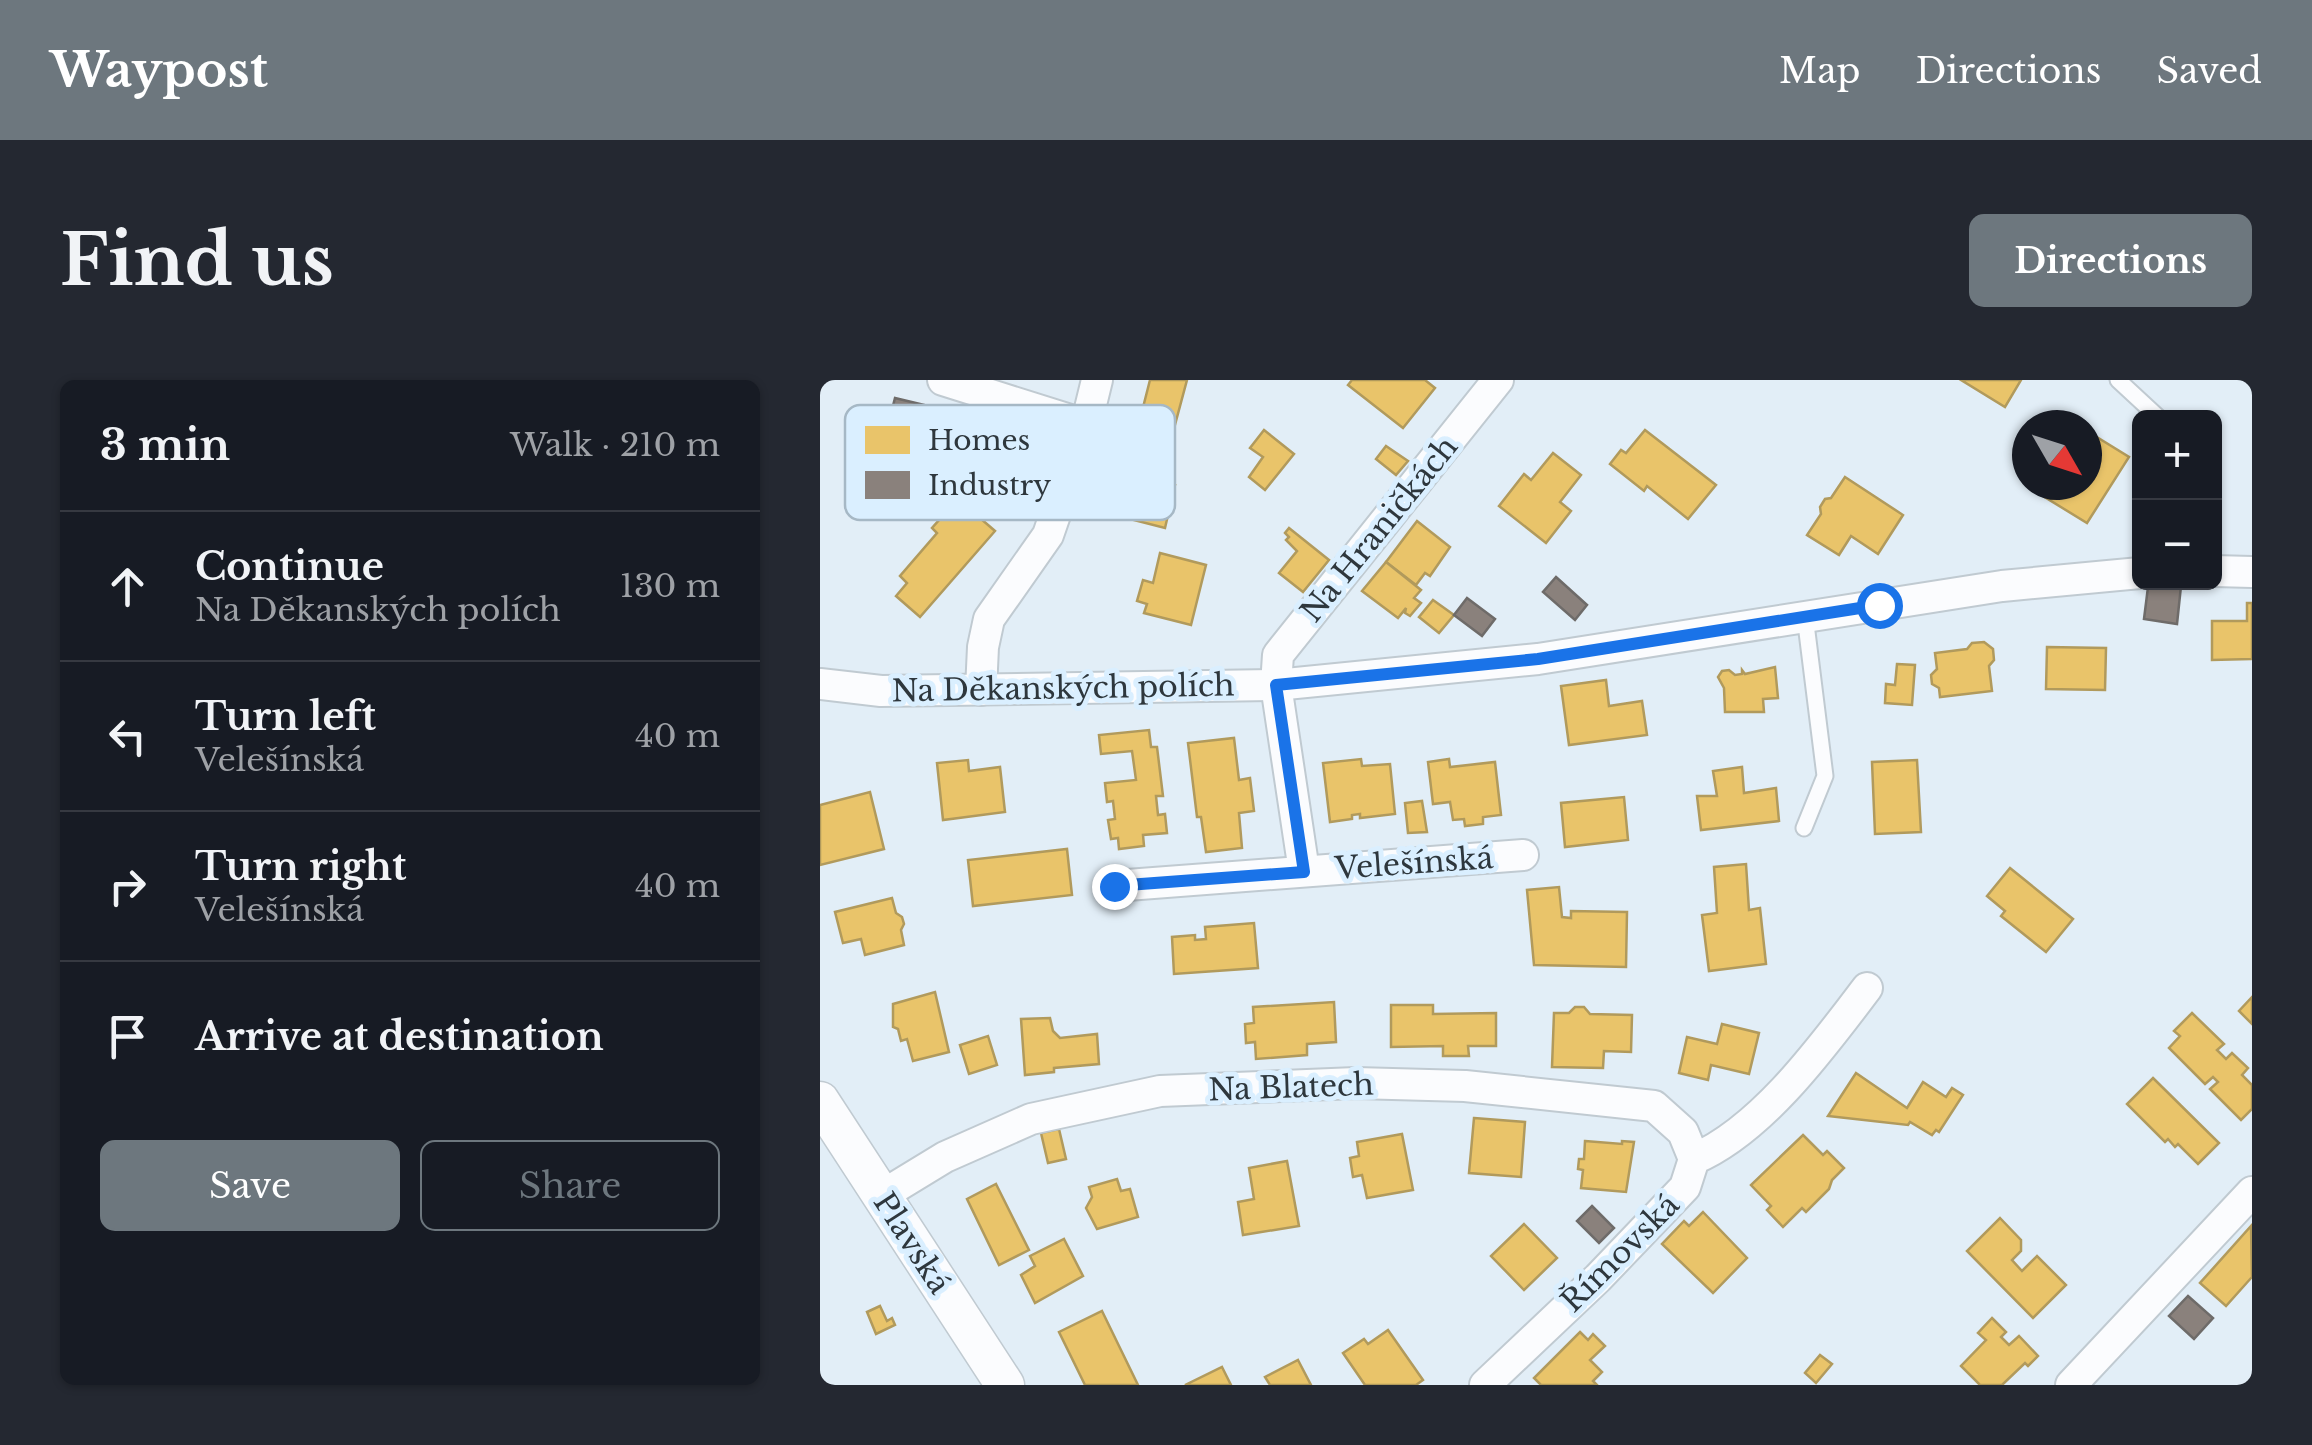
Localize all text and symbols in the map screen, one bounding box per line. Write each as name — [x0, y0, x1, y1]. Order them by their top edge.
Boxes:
text: Waypost — [50, 40, 268, 100]
text: Map — [1779, 49, 1860, 92]
text: Directions — [1915, 49, 2101, 92]
text: Saved — [2156, 49, 2262, 92]
button: Directions — [1969, 214, 2252, 307]
text: Find us — [60, 217, 334, 304]
legend — [845, 405, 1175, 520]
north arrow — [2012, 410, 2102, 500]
map controls — [2132, 410, 2222, 590]
button: + — [2132, 410, 2222, 500]
text: 3 min — [100, 419, 230, 471]
text: Homes — [928, 423, 1030, 458]
text: Walk · 210 m — [510, 425, 720, 465]
street label: Na Hraničkách — [1293, 429, 1465, 629]
text: Industry — [928, 468, 1051, 503]
button: − — [2132, 500, 2222, 590]
text: Continue — [195, 543, 384, 590]
icon: ahead — [100, 559, 155, 614]
text: 130 m — [620, 566, 720, 606]
route start — [1857, 583, 1903, 629]
text: Na Děkanských polích — [195, 590, 561, 630]
street label: Na Děkanských polích — [891, 667, 1235, 709]
text: Turn left — [195, 693, 376, 740]
icon: left — [100, 709, 155, 764]
text: 40 m — [635, 716, 720, 756]
text: Velešínská — [195, 740, 364, 780]
street label: Velešínská — [1333, 839, 1495, 887]
text: Turn right — [195, 843, 406, 890]
icon: right — [100, 859, 155, 914]
route end — [1092, 864, 1138, 910]
text: 40 m — [635, 866, 720, 906]
text: Velešínská — [195, 890, 364, 930]
icon: arrive — [100, 1009, 155, 1064]
text: Arrive at destination — [195, 1013, 604, 1060]
street label: Na Blatech — [1208, 1066, 1374, 1108]
button: Save — [100, 1140, 400, 1231]
button: Share — [420, 1140, 720, 1231]
street label: Plavská — [866, 1186, 959, 1301]
street label: Římovská — [1553, 1186, 1687, 1320]

